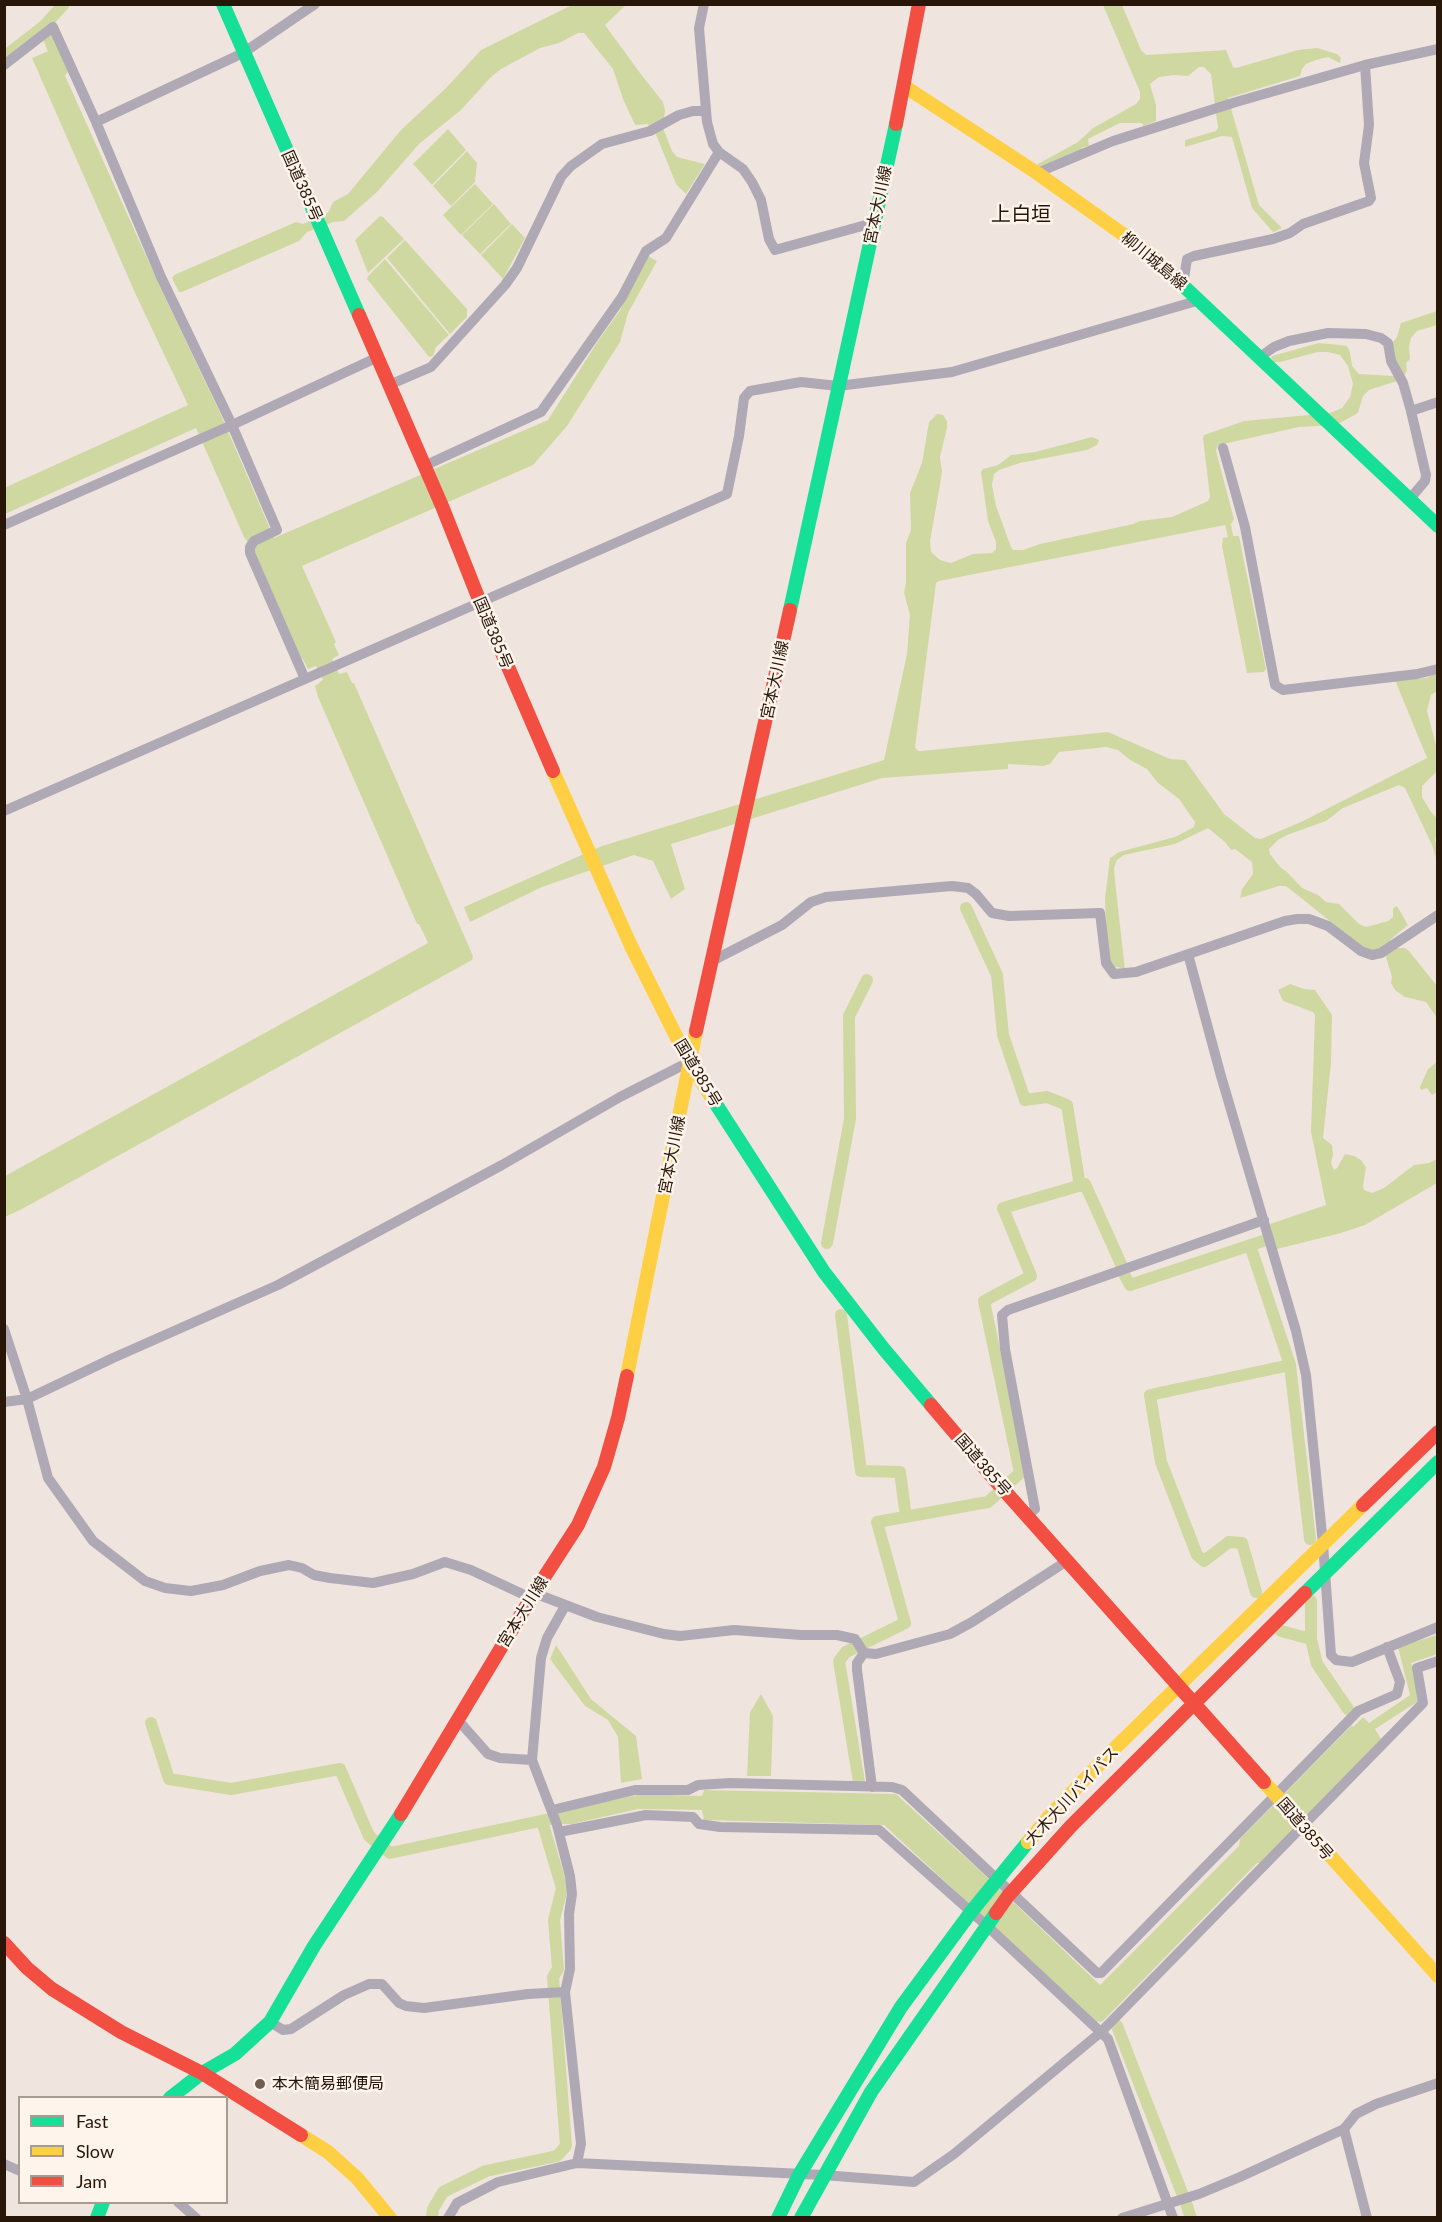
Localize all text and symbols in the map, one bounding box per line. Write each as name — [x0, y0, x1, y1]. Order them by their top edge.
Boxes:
street label: 国道385号 — [278, 147, 326, 225]
street label: 宮本大川線 — [860, 164, 896, 246]
district label: 上白垣 — [991, 203, 1051, 227]
street label: 柳川城島線 — [1117, 228, 1191, 294]
street label: 国道385号 — [469, 594, 517, 672]
street label: 宮本大川線 — [757, 639, 793, 721]
street label: 国道385号 — [670, 1036, 726, 1110]
street label: 宮本大川線 — [655, 1114, 689, 1196]
street label: 国道385号 — [951, 1430, 1015, 1500]
street label: 宮本大川線 — [494, 1573, 552, 1651]
street label: 大木大川バイパス — [1021, 1743, 1123, 1849]
street label: 国道385号 — [1273, 1794, 1337, 1864]
place label: 本木簡易郵便局 — [272, 2074, 384, 2094]
marker: 本木簡易郵便局 — [253, 2077, 267, 2091]
legend — [18, 2096, 228, 2204]
text: Fast — [76, 2110, 108, 2132]
text: Slow — [76, 2140, 114, 2162]
text: Jam — [76, 2170, 107, 2192]

